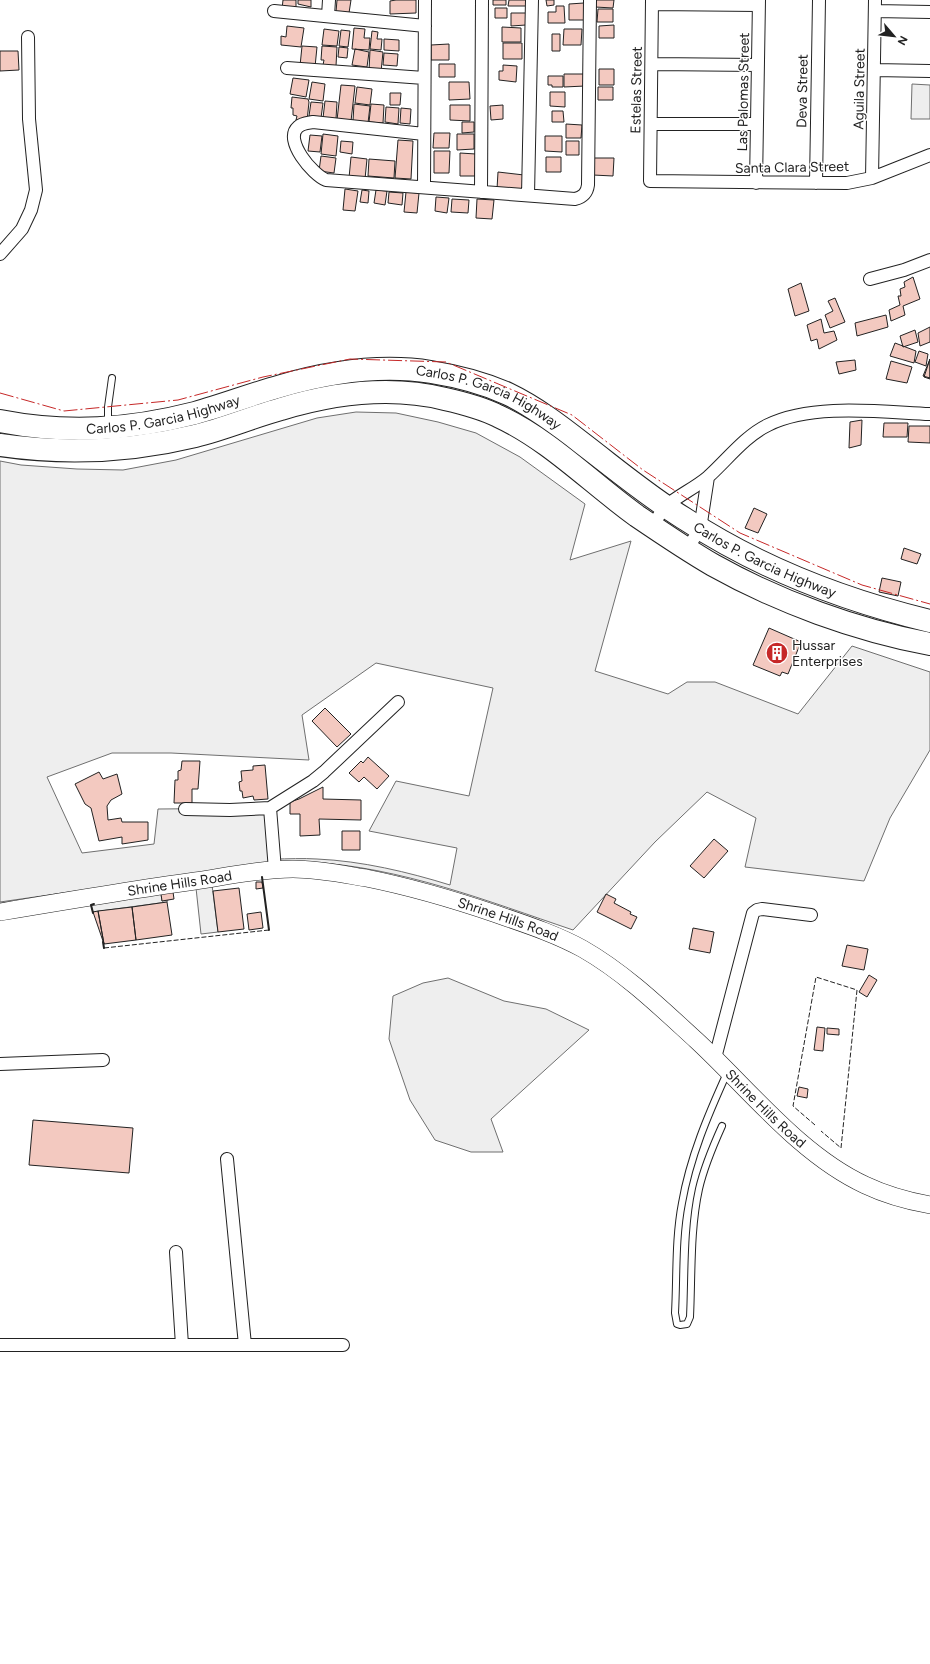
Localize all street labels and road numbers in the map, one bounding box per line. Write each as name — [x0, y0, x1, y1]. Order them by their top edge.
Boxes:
street label: Las Palomas Street — [734, 32, 753, 152]
street label: Estelas Street — [627, 46, 646, 134]
street label: Aguila Street — [850, 48, 869, 130]
street label: Deva Street — [793, 54, 812, 128]
street label: Santa Clara Street — [735, 158, 849, 177]
street label: Carlos P. Garcia Highway — [415, 362, 565, 434]
street label: Carlos P. Garcia Highway — [86, 391, 243, 438]
street label: Carlos P. Garcia Highway — [690, 518, 839, 602]
street label: Shrine Hills Road — [126, 867, 233, 900]
street label: Shrine Hills Road — [456, 894, 561, 945]
street label: Shrine Hills Road — [722, 1066, 809, 1152]

